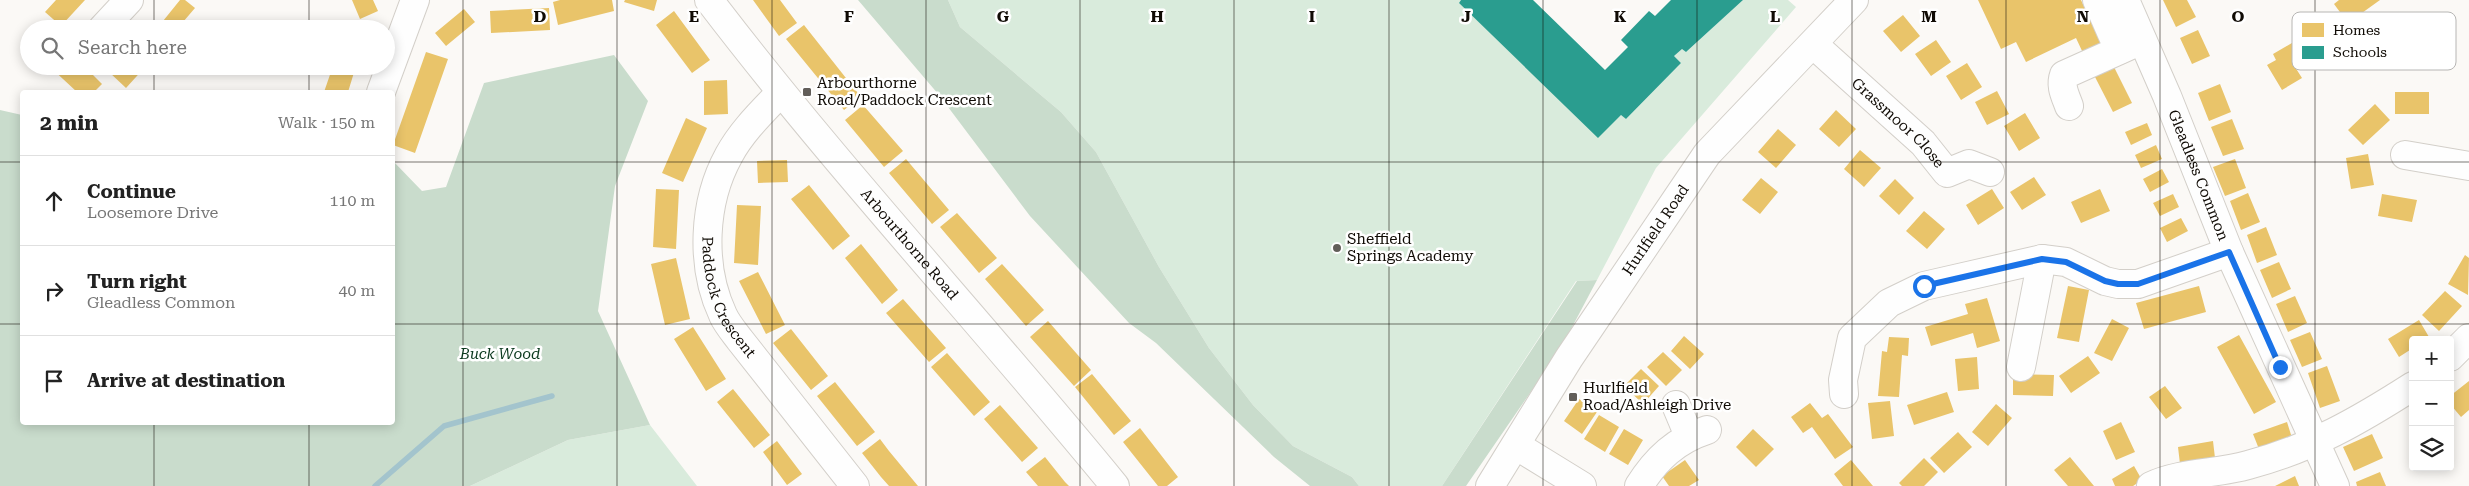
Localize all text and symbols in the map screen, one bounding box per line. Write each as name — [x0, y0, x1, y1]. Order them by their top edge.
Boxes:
text: D — [534, 7, 547, 26]
text: E — [689, 7, 699, 26]
text: F — [844, 7, 854, 26]
text: G — [997, 7, 1010, 26]
text: H — [1150, 7, 1164, 26]
text: I — [1309, 7, 1315, 26]
text: J — [1461, 7, 1471, 26]
text: K — [1614, 7, 1627, 26]
text: L — [1770, 7, 1780, 26]
text: M — [1921, 7, 1937, 26]
text: N — [2077, 7, 2089, 26]
text: O — [2232, 7, 2245, 26]
legend — [2292, 12, 2456, 70]
search box — [20, 20, 395, 75]
text: Homes — [2333, 22, 2381, 38]
icon: search — [38, 34, 66, 62]
text: Search here — [78, 36, 187, 59]
text: Schools — [2333, 44, 2387, 60]
place label: Arbourthorne Road/Paddock Crescent — [817, 74, 992, 109]
street label: Grassmoor Close — [1848, 74, 1948, 171]
marker: Arbourthorne Road/Paddock Crescent — [801, 86, 813, 98]
street label: Gleadless Common — [2164, 107, 2233, 244]
text: 2 min — [40, 111, 98, 135]
text: Walk · 150 m — [278, 113, 375, 132]
text: Continue — [87, 180, 176, 203]
street label: Hurlfield Road — [1619, 181, 1693, 279]
street label: Arbourthorne Road — [857, 185, 962, 304]
icon: ahead — [40, 187, 68, 215]
text: 110 m — [329, 191, 375, 210]
text: Loosemore Drive — [87, 203, 218, 222]
place label: Sheffield Springs Academy — [1347, 230, 1473, 265]
street label: Paddock Crescent — [698, 236, 760, 362]
marker: Sheffield Springs Academy — [1331, 242, 1343, 254]
text: Turn right — [87, 270, 187, 293]
route start — [1913, 275, 1936, 298]
icon: right — [40, 277, 68, 305]
text: 40 m — [338, 281, 375, 300]
text: Gleadless Common — [87, 293, 235, 312]
map controls — [2409, 336, 2454, 471]
button: + — [2409, 336, 2454, 381]
park label: Buck Wood — [459, 345, 540, 363]
route end — [2269, 356, 2292, 379]
icon: arrive — [40, 367, 68, 395]
text: Arrive at destination — [87, 369, 285, 392]
place label: Hurlfield Road/Ashleigh Drive — [1583, 379, 1731, 414]
button: − — [2409, 381, 2454, 426]
marker: Hurlfield Road/Ashleigh Drive — [1567, 391, 1579, 403]
button: layers — [2409, 426, 2454, 471]

